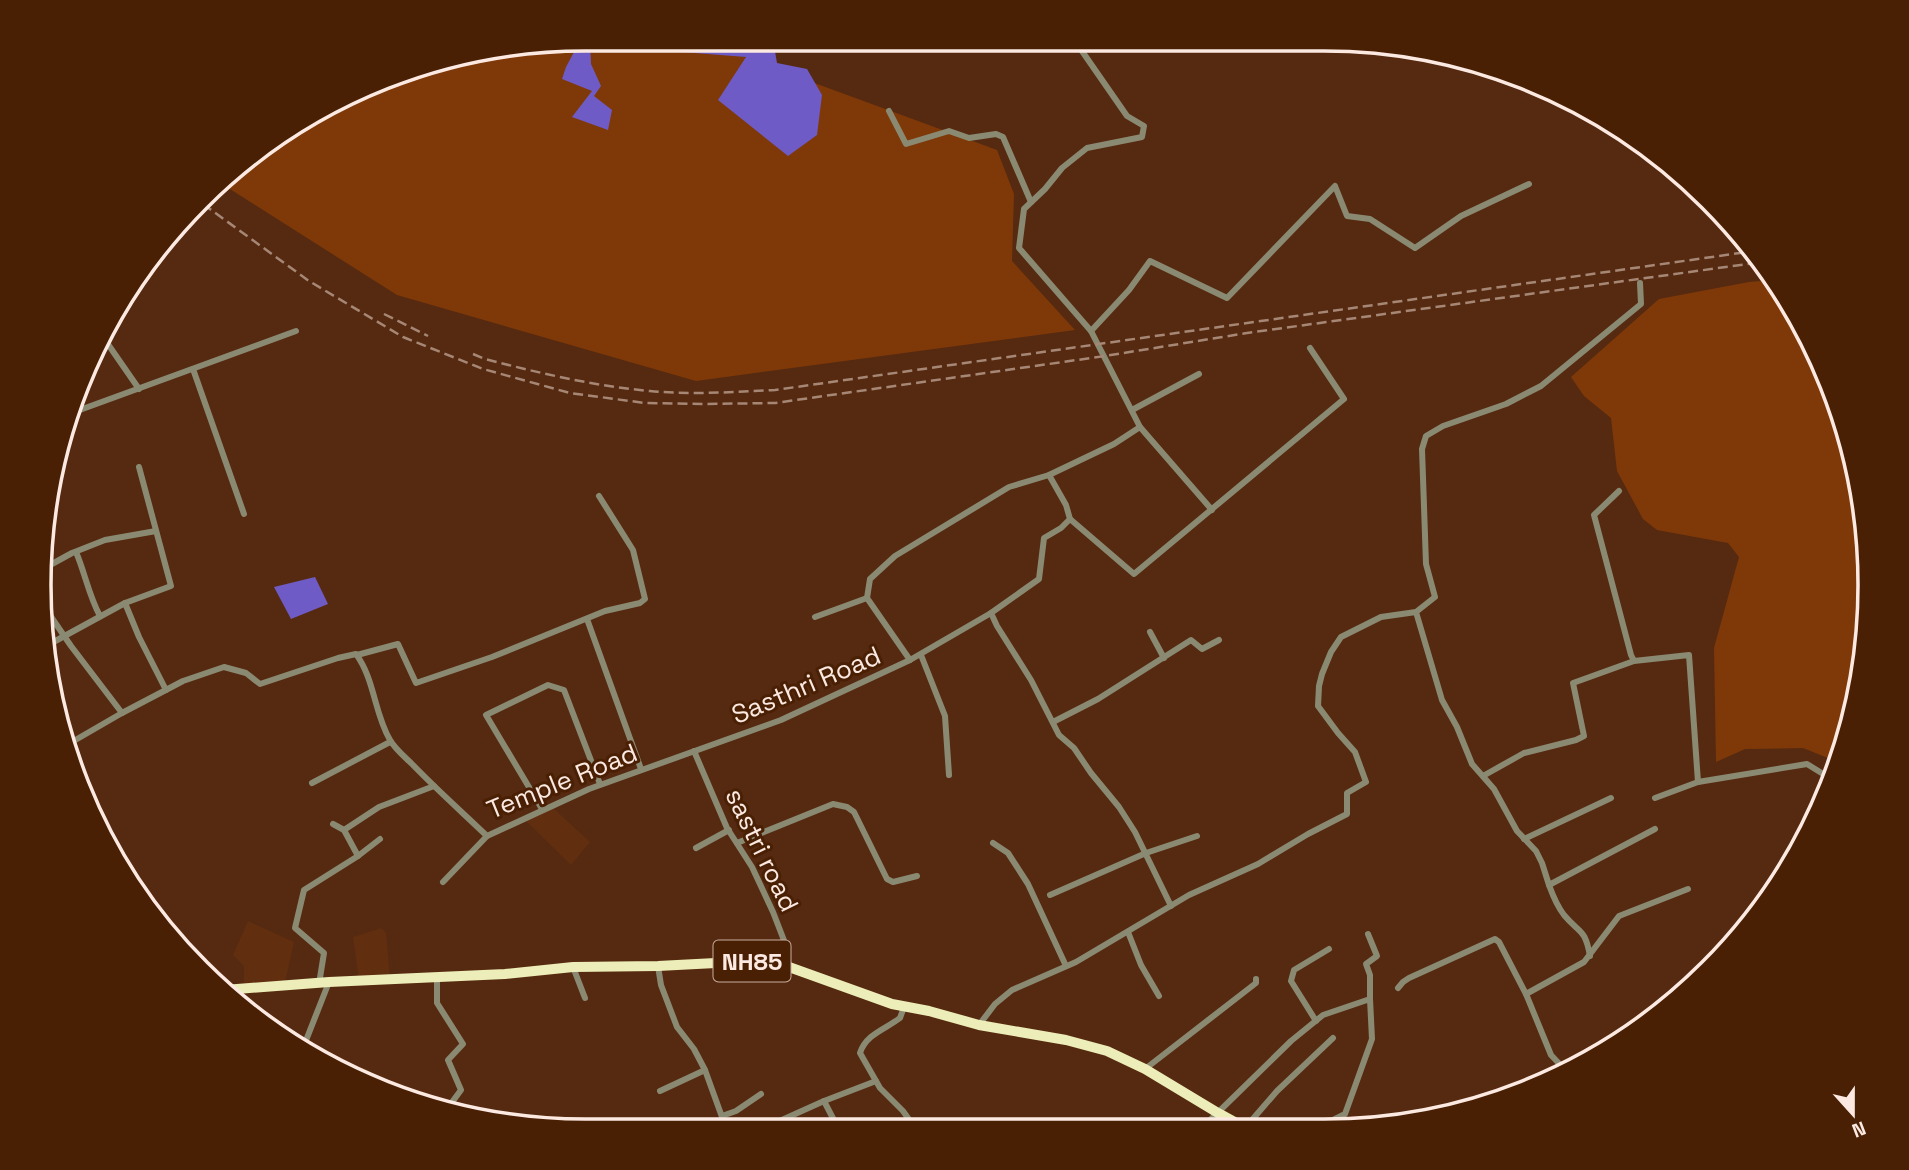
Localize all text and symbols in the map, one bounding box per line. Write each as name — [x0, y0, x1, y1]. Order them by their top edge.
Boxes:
street label: Sasthri Road — [726, 638, 886, 732]
street label: Temple Road — [482, 735, 642, 827]
street label: sastri road — [717, 783, 807, 917]
road number: NH85 — [714, 940, 790, 981]
north arrow — [1818, 1079, 1888, 1149]
text: N — [1848, 1115, 1869, 1143]

